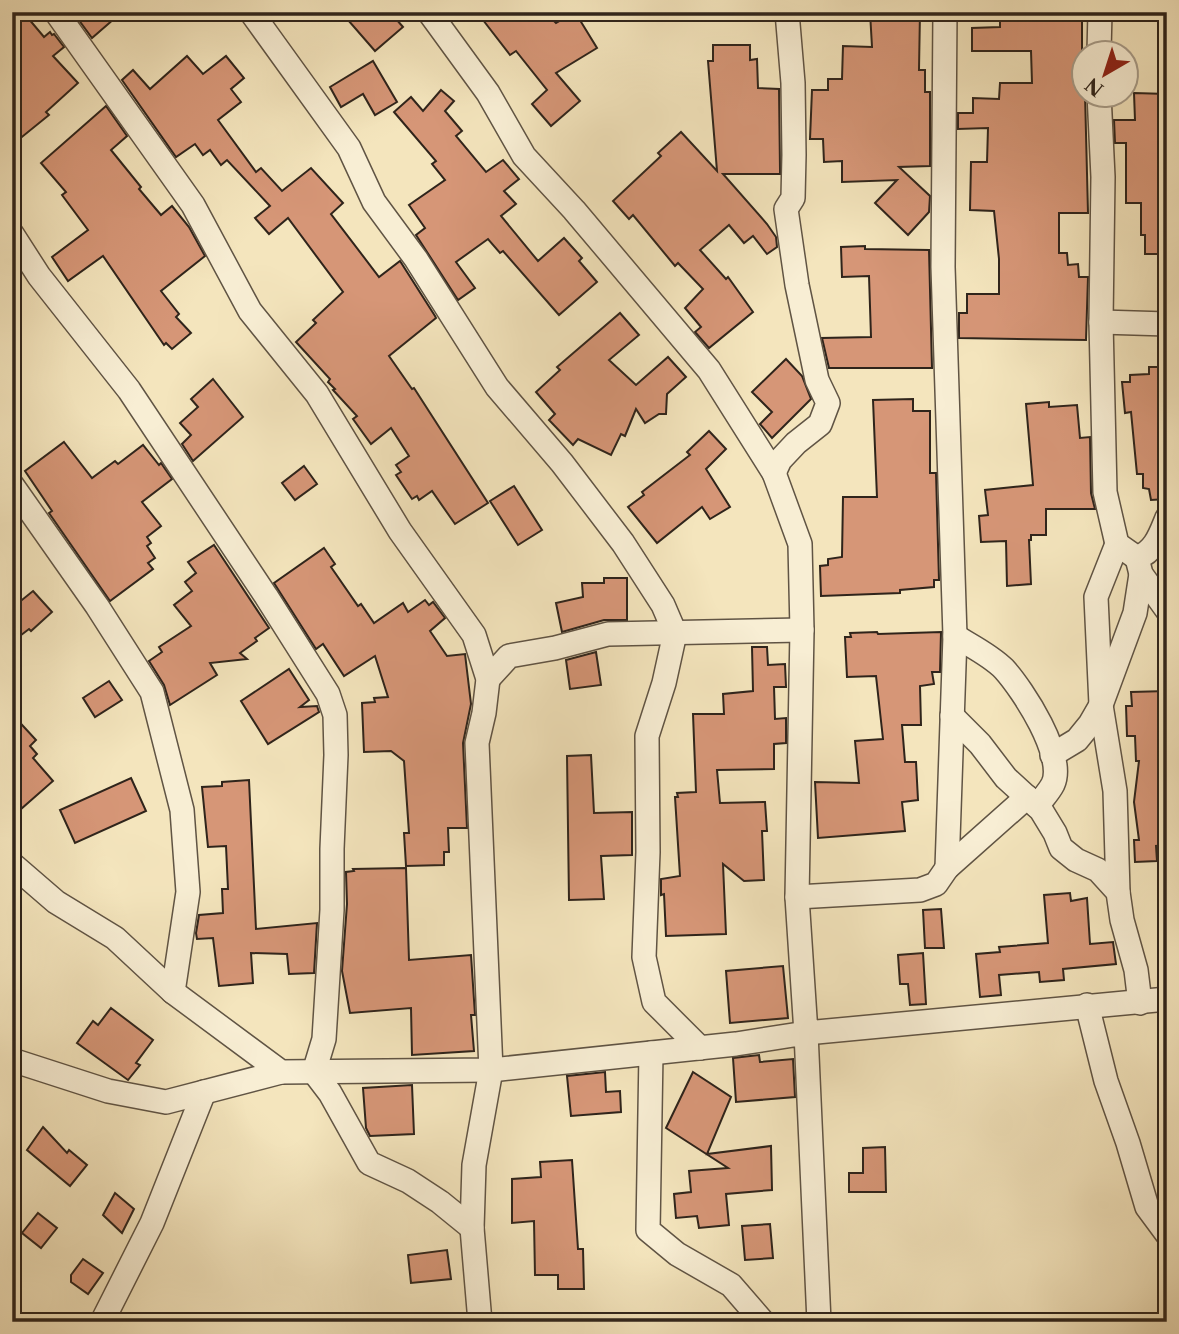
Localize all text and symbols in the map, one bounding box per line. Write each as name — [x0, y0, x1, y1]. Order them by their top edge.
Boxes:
north arrow — [1070, 38, 1140, 108]
text: N — [1081, 73, 1108, 101]

